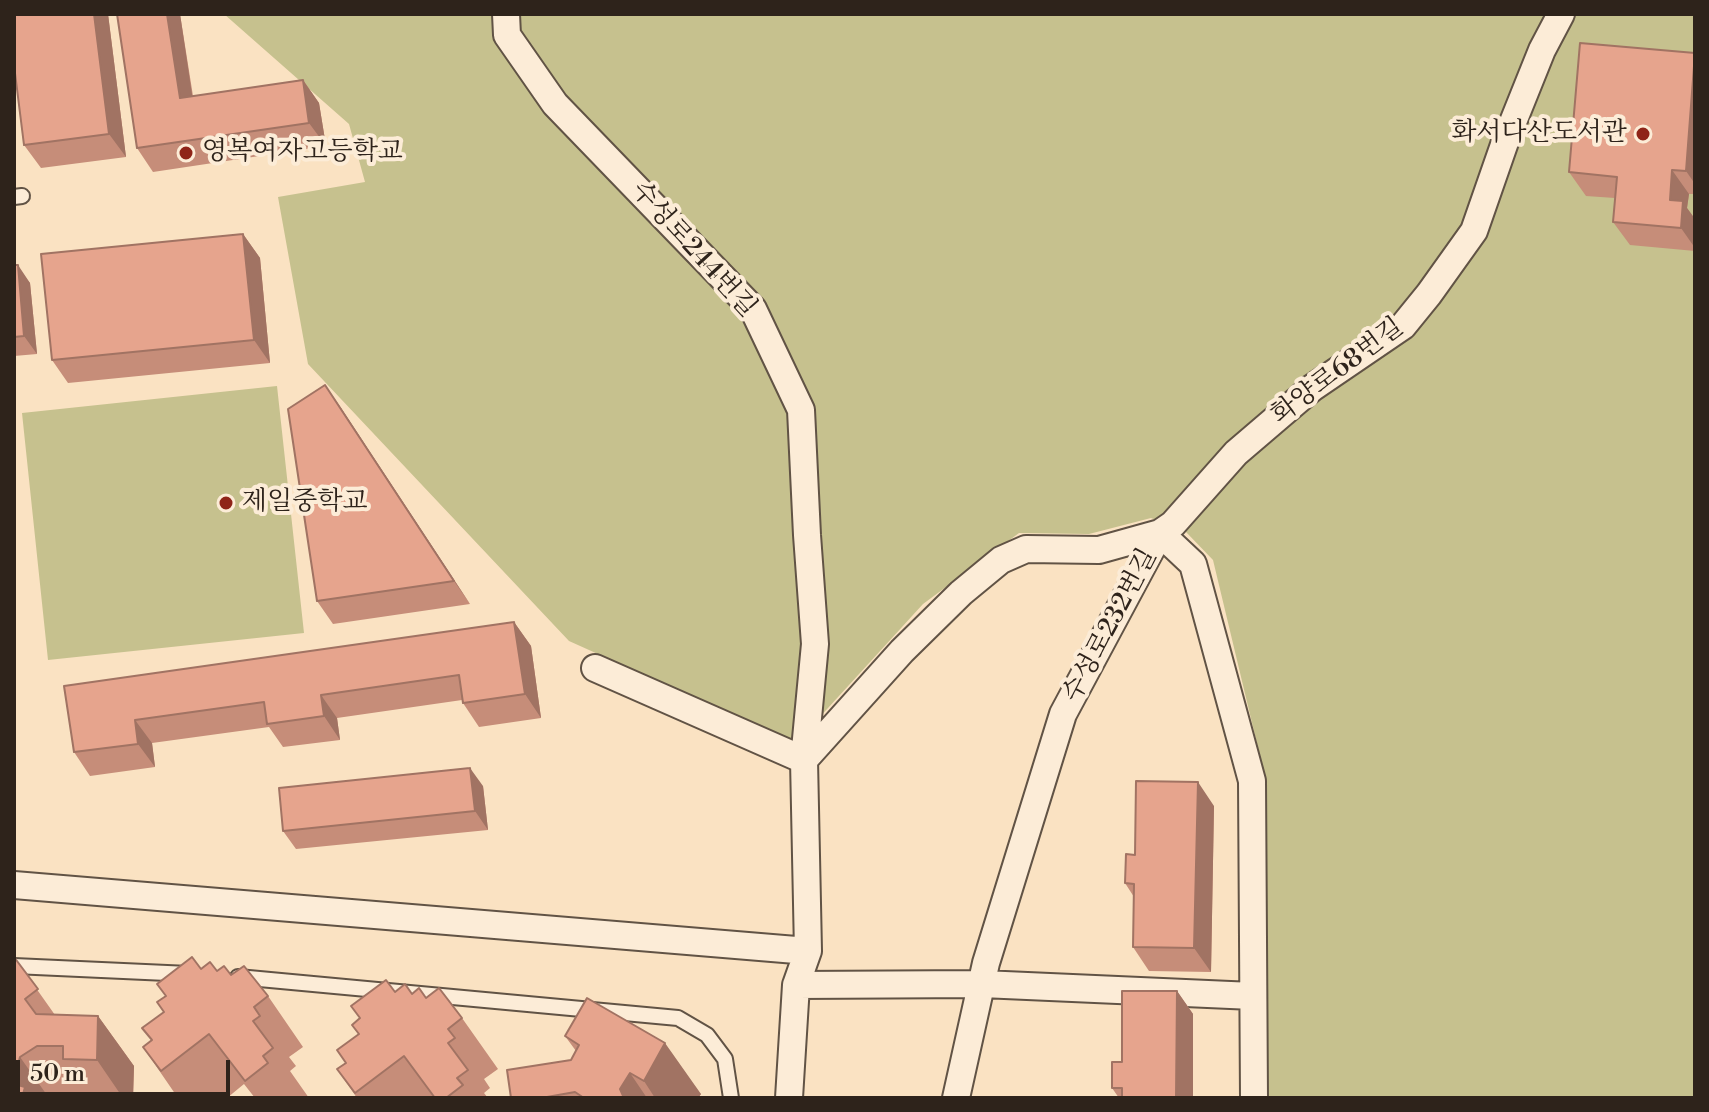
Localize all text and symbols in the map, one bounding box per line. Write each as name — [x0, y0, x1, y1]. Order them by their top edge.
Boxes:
place label: 화서다산도서관 — [1451, 118, 1627, 150]
marker: 화서다산도서관 — [1634, 125, 1652, 143]
place label: 영복여자고등학교 — [202, 137, 403, 169]
marker: 영복여자고등학교 — [177, 144, 195, 162]
street label: 수성로244번길 — [624, 176, 762, 324]
street label: 화양로68번길 — [1266, 312, 1410, 432]
place label: 제일중학교 — [242, 487, 368, 519]
marker: 제일중학교 — [217, 494, 235, 512]
street label: 수성로232번길 — [1057, 544, 1165, 708]
scale bar — [20, 1044, 234, 1094]
text: 50 m — [30, 1059, 85, 1089]

